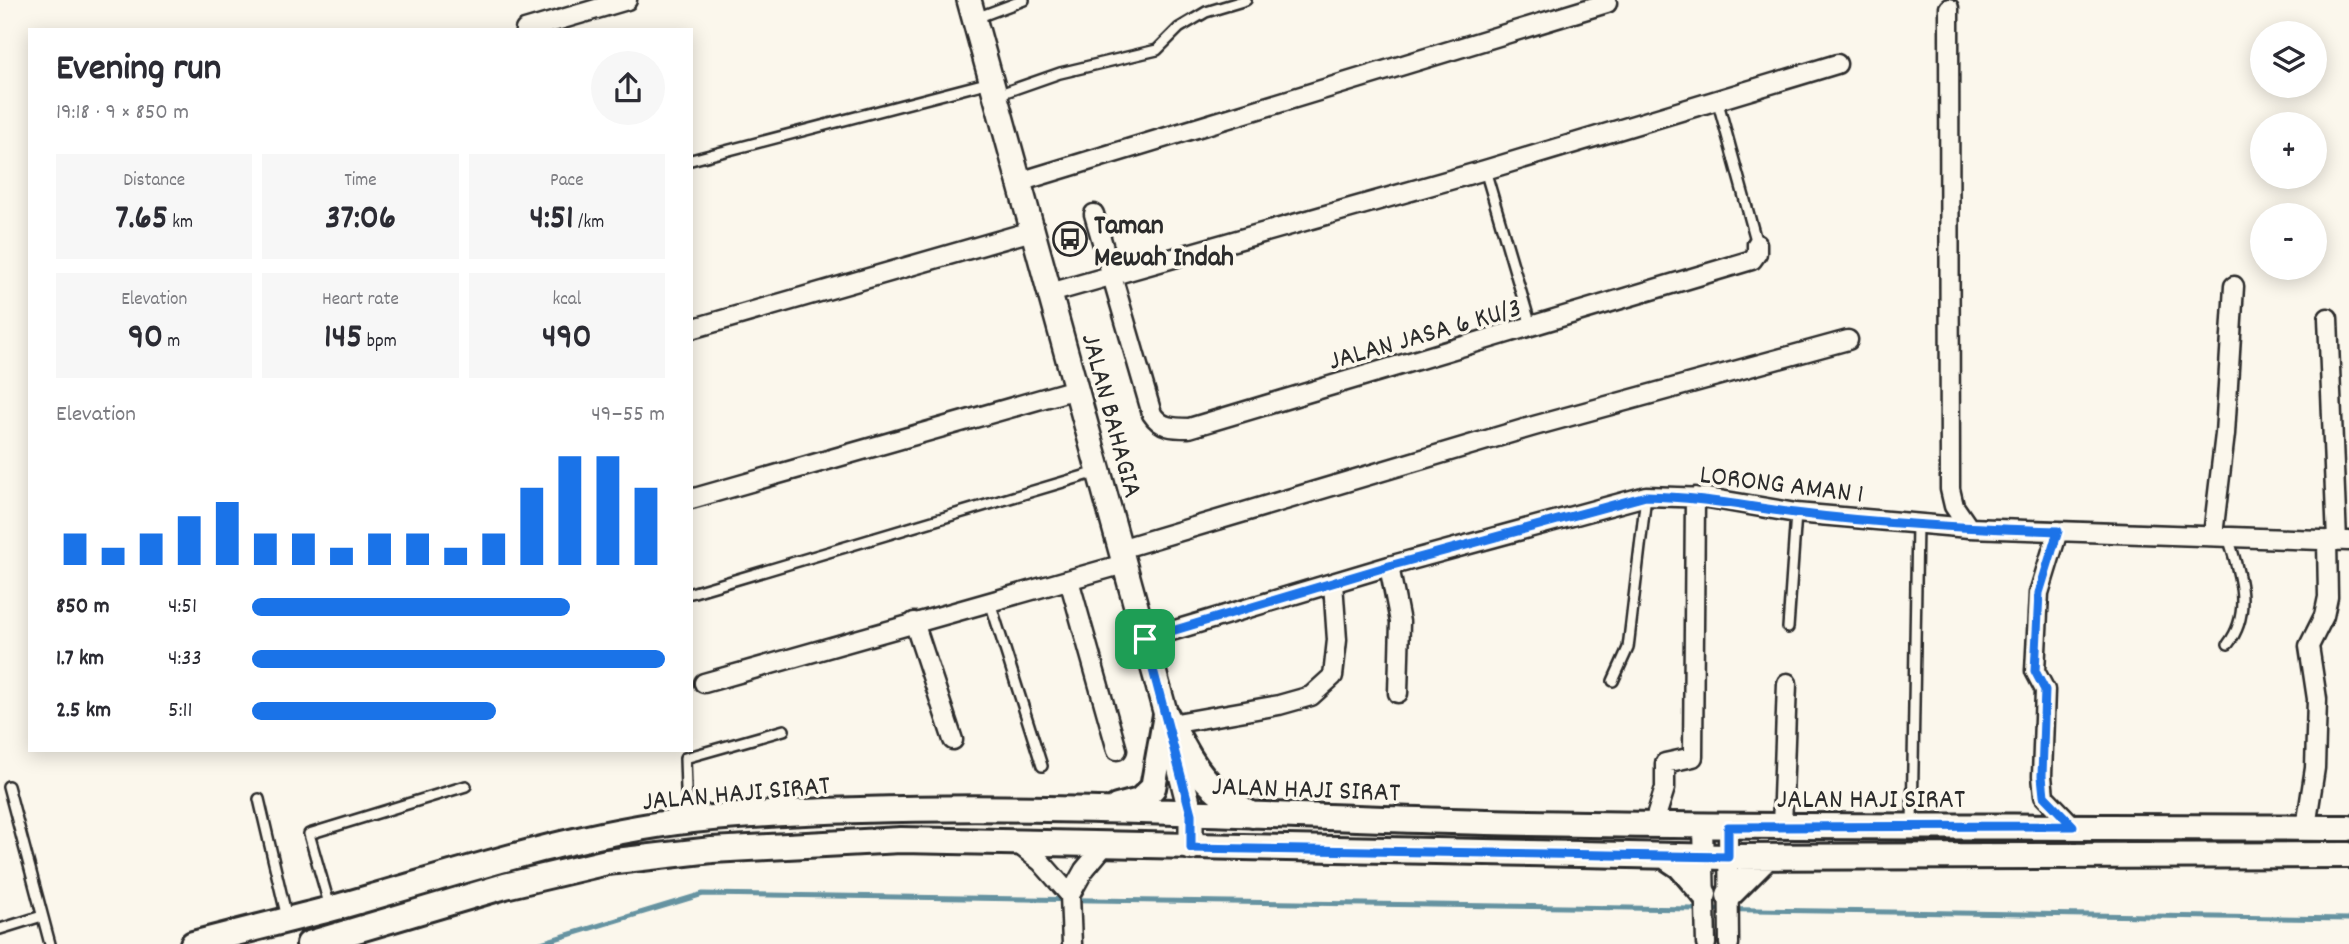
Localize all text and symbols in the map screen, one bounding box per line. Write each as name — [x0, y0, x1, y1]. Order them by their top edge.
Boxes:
map controls — [2250, 21, 2327, 280]
button: layers — [2250, 21, 2327, 98]
text: Evening run — [56, 43, 221, 98]
button: share — [591, 51, 665, 125]
text: 19:18 · 9 × 850 m — [56, 97, 189, 130]
button: + — [2250, 112, 2327, 189]
text: Distance — [123, 168, 185, 195]
text: Time — [344, 168, 377, 195]
text: Pace — [550, 168, 584, 195]
text: 7.65 — [115, 195, 168, 245]
text: 37:06 — [325, 195, 396, 245]
text: 4:51 — [529, 195, 574, 245]
button: − — [2250, 203, 2327, 280]
place label: Taman Mewah Indah — [1094, 208, 1234, 280]
text: km — [168, 210, 193, 237]
text: /km — [574, 210, 604, 237]
bus stop icon: Taman Mewah Indah — [1051, 220, 1089, 258]
text: Elevation — [121, 287, 187, 314]
text: Heart rate — [322, 287, 399, 314]
text: kcal — [552, 287, 581, 314]
street label: JALAN JASA 6 KU/3 — [1324, 290, 1527, 383]
text: 90 — [128, 314, 163, 364]
text: 145 — [324, 314, 363, 364]
text: 490 — [542, 314, 592, 364]
text: m — [163, 329, 180, 356]
text: bpm — [363, 329, 397, 356]
street label: JALAN BAHAGIA — [1068, 330, 1150, 503]
text: Elevation — [56, 399, 136, 432]
text: 49–55 m — [591, 399, 665, 432]
street label: LORONG AMAN 1 — [1697, 457, 1866, 517]
text: 850 m — [56, 591, 109, 624]
text: 4:51 — [168, 591, 197, 624]
pin — [1115, 609, 1175, 669]
icon: arrive — [1126, 620, 1164, 658]
text: 1.7 km — [56, 643, 104, 676]
text: 4:33 — [168, 643, 202, 676]
text: 2.5 km — [56, 695, 111, 728]
text: 5:11 — [168, 695, 193, 728]
street label: JALAN HAJI SIRAT — [641, 768, 832, 824]
street label: JALAN HAJI SIRAT — [1211, 769, 1401, 815]
street label: JALAN HAJI SIRAT — [1777, 782, 1965, 822]

